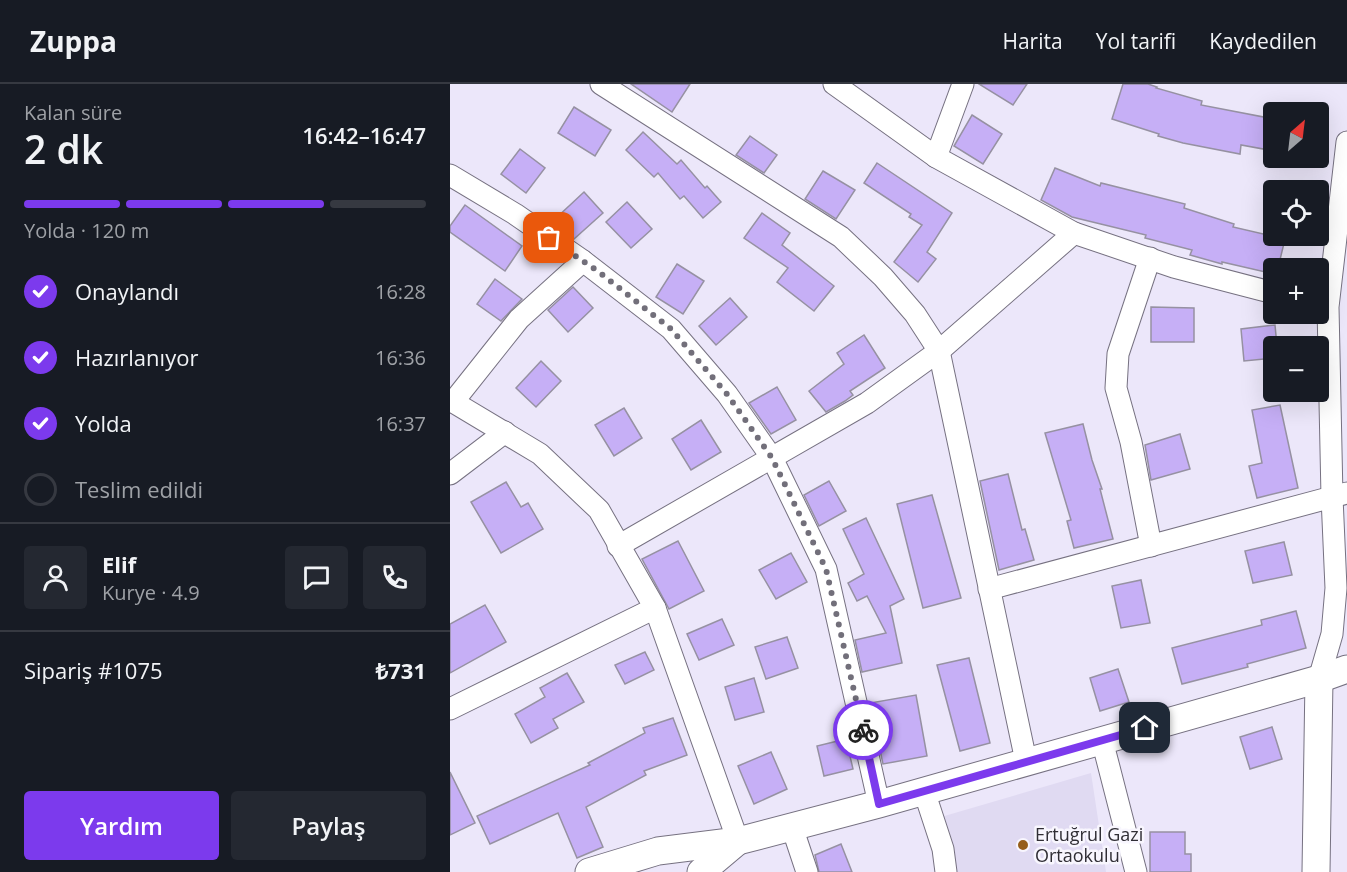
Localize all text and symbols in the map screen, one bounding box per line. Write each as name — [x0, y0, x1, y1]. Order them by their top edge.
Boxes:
text: Zuppa — [30, 22, 117, 60]
text: Harita — [1002, 27, 1063, 55]
text: Yol tarifi — [1096, 27, 1176, 55]
text: Kaydedilen — [1209, 27, 1317, 55]
text: Kalan süre — [24, 99, 122, 126]
north arrow — [1263, 102, 1329, 168]
map controls — [1263, 102, 1329, 402]
text: 16:42–16:47 — [302, 120, 426, 150]
text: 2 dk — [24, 122, 103, 175]
button: locate — [1263, 180, 1329, 246]
pin — [523, 212, 574, 263]
text: Yolda · 120 m — [24, 217, 149, 244]
icon: bag — [532, 221, 565, 254]
button: + — [1263, 258, 1329, 324]
icon: check — [24, 275, 57, 308]
text: Onaylandı — [75, 276, 179, 306]
text: 16:28 — [375, 278, 426, 305]
button: − — [1263, 336, 1329, 402]
icon: check — [24, 341, 57, 374]
text: Hazırlanıyor — [75, 342, 198, 372]
text: 16:36 — [375, 344, 426, 371]
icon: check — [24, 407, 57, 440]
text: Yolda — [75, 408, 132, 438]
text: 16:37 — [375, 410, 426, 437]
text: Teslim edildi — [75, 474, 203, 504]
button: person — [24, 546, 87, 609]
button: chat — [285, 546, 348, 609]
button: phone — [363, 546, 426, 609]
text: Elif — [102, 549, 136, 579]
text: Kurye · 4.9 — [102, 579, 200, 606]
text: Sipariş #1075 — [24, 655, 163, 685]
text: ₺731 — [376, 655, 426, 685]
courier — [833, 700, 893, 760]
pin — [1119, 702, 1170, 753]
icon: home — [1128, 711, 1161, 744]
icon: bike — [847, 714, 880, 747]
button: Yardım — [24, 791, 219, 860]
button: Paylaş — [231, 791, 426, 860]
place label: Ertuğrul Gazi Ortaokulu — [1035, 822, 1143, 867]
marker: Ertuğrul Gazi Ortaokulu — [1016, 838, 1030, 852]

